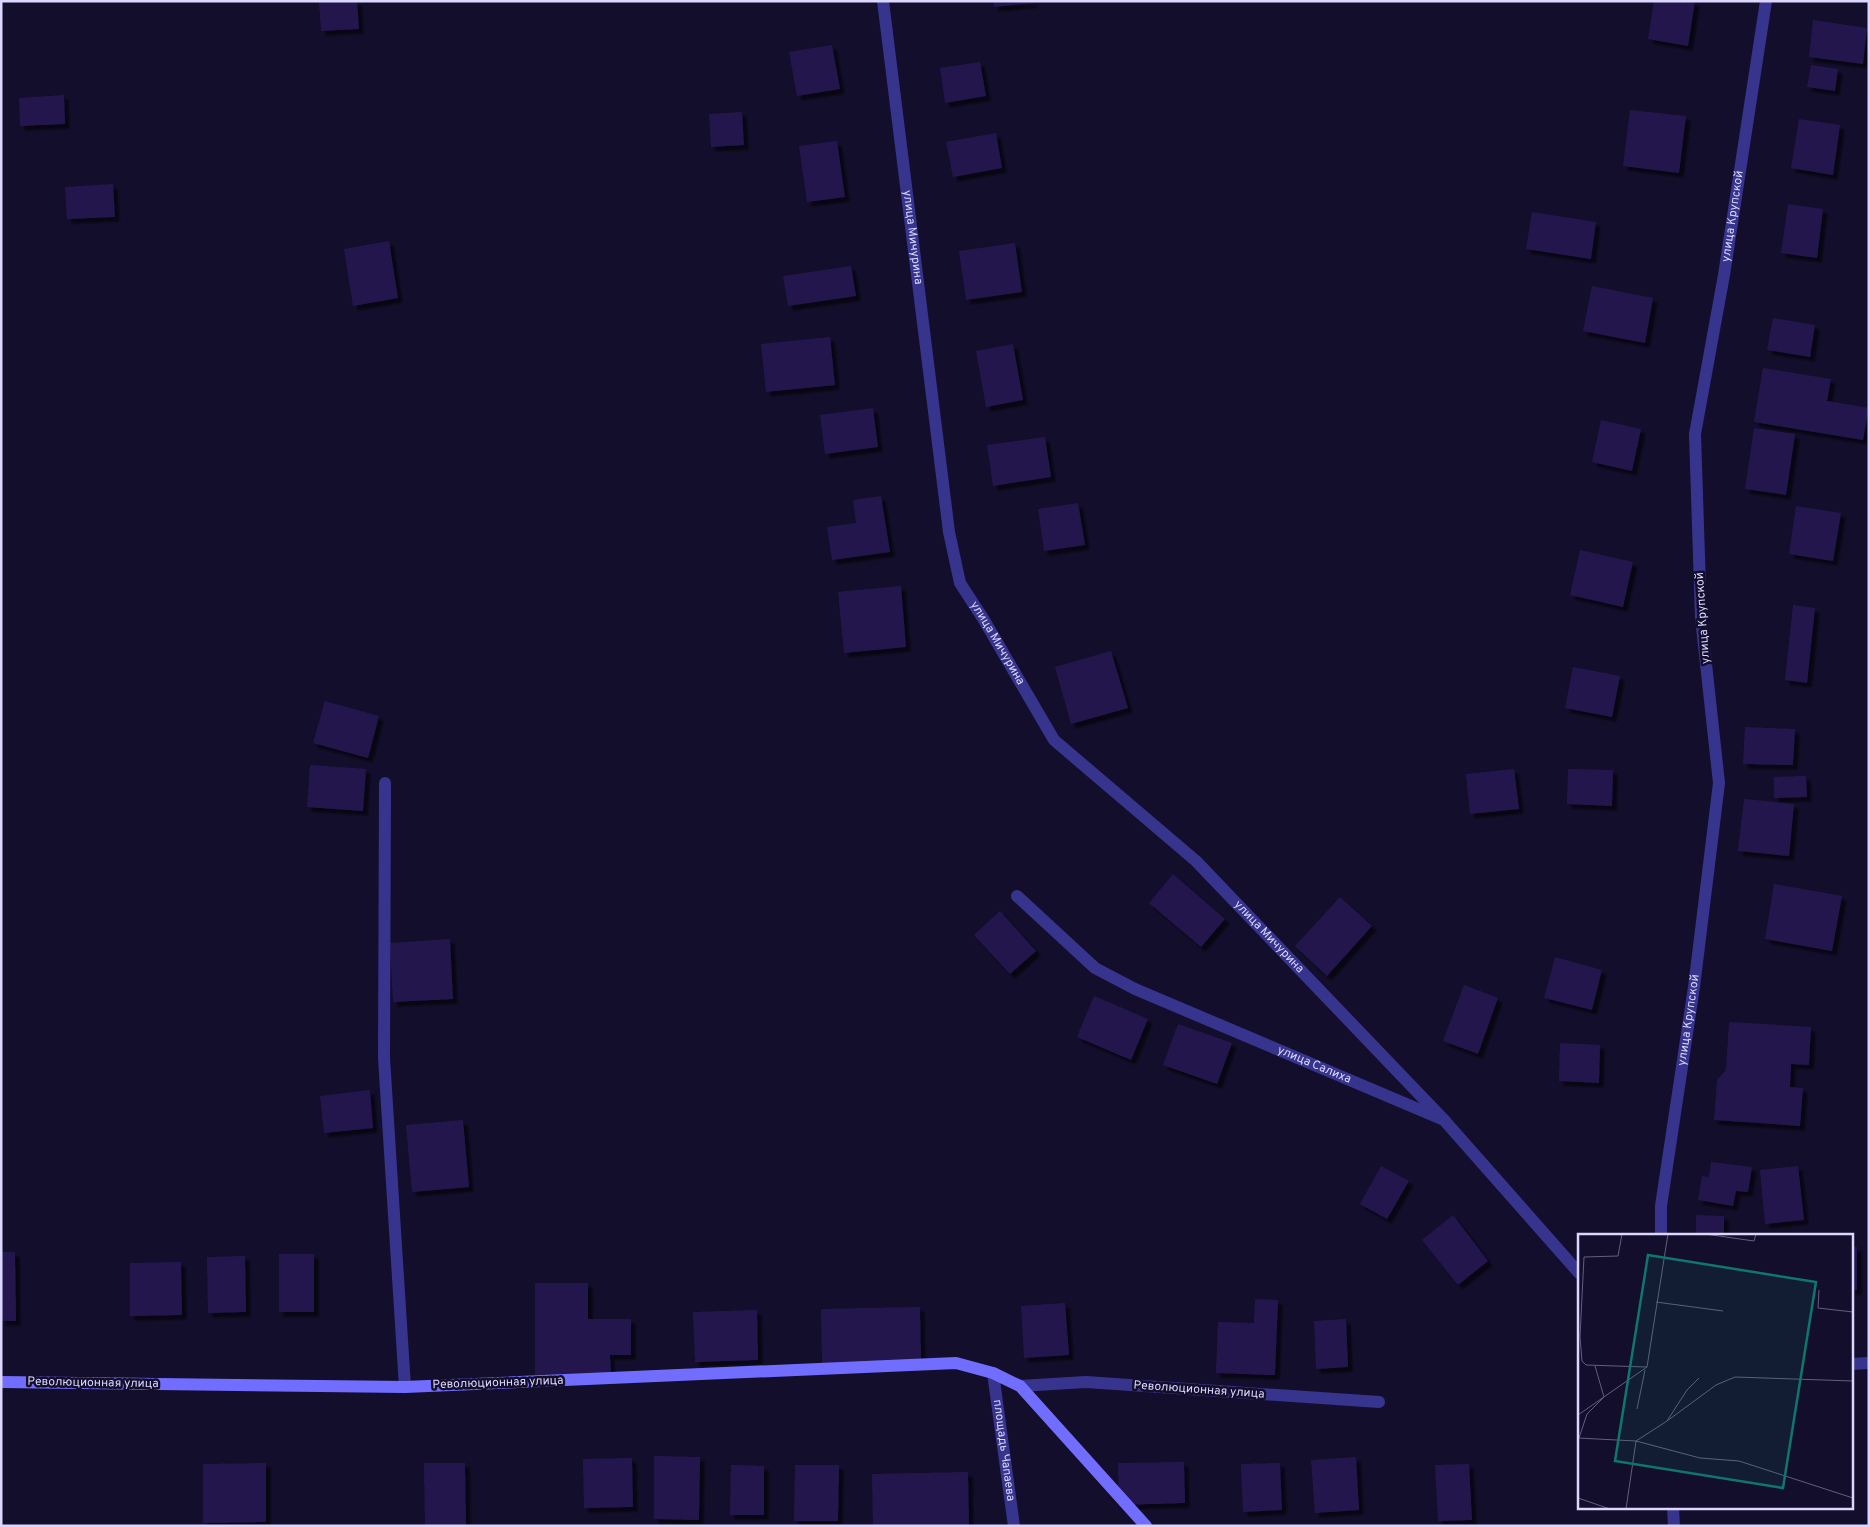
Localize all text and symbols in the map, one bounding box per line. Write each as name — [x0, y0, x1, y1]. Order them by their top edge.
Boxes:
street label: улица Крупской — [1718, 170, 1748, 263]
street label: улица Мичурина — [899, 189, 926, 285]
street label: улица Крупской — [1692, 571, 1714, 665]
street label: улица Мичурина — [966, 598, 1028, 688]
street label: улица Мичурина — [1230, 897, 1307, 977]
street label: улица Крупской — [1674, 973, 1703, 1067]
street label: улица Салиха — [1275, 1042, 1354, 1088]
inset map — [1578, 1234, 1852, 1510]
street label: Революционная улица — [432, 1373, 564, 1393]
street label: Революционная улица — [27, 1374, 159, 1392]
street label: Революционная улица — [1133, 1377, 1265, 1403]
street label: площадь Чапаева — [989, 1398, 1018, 1502]

